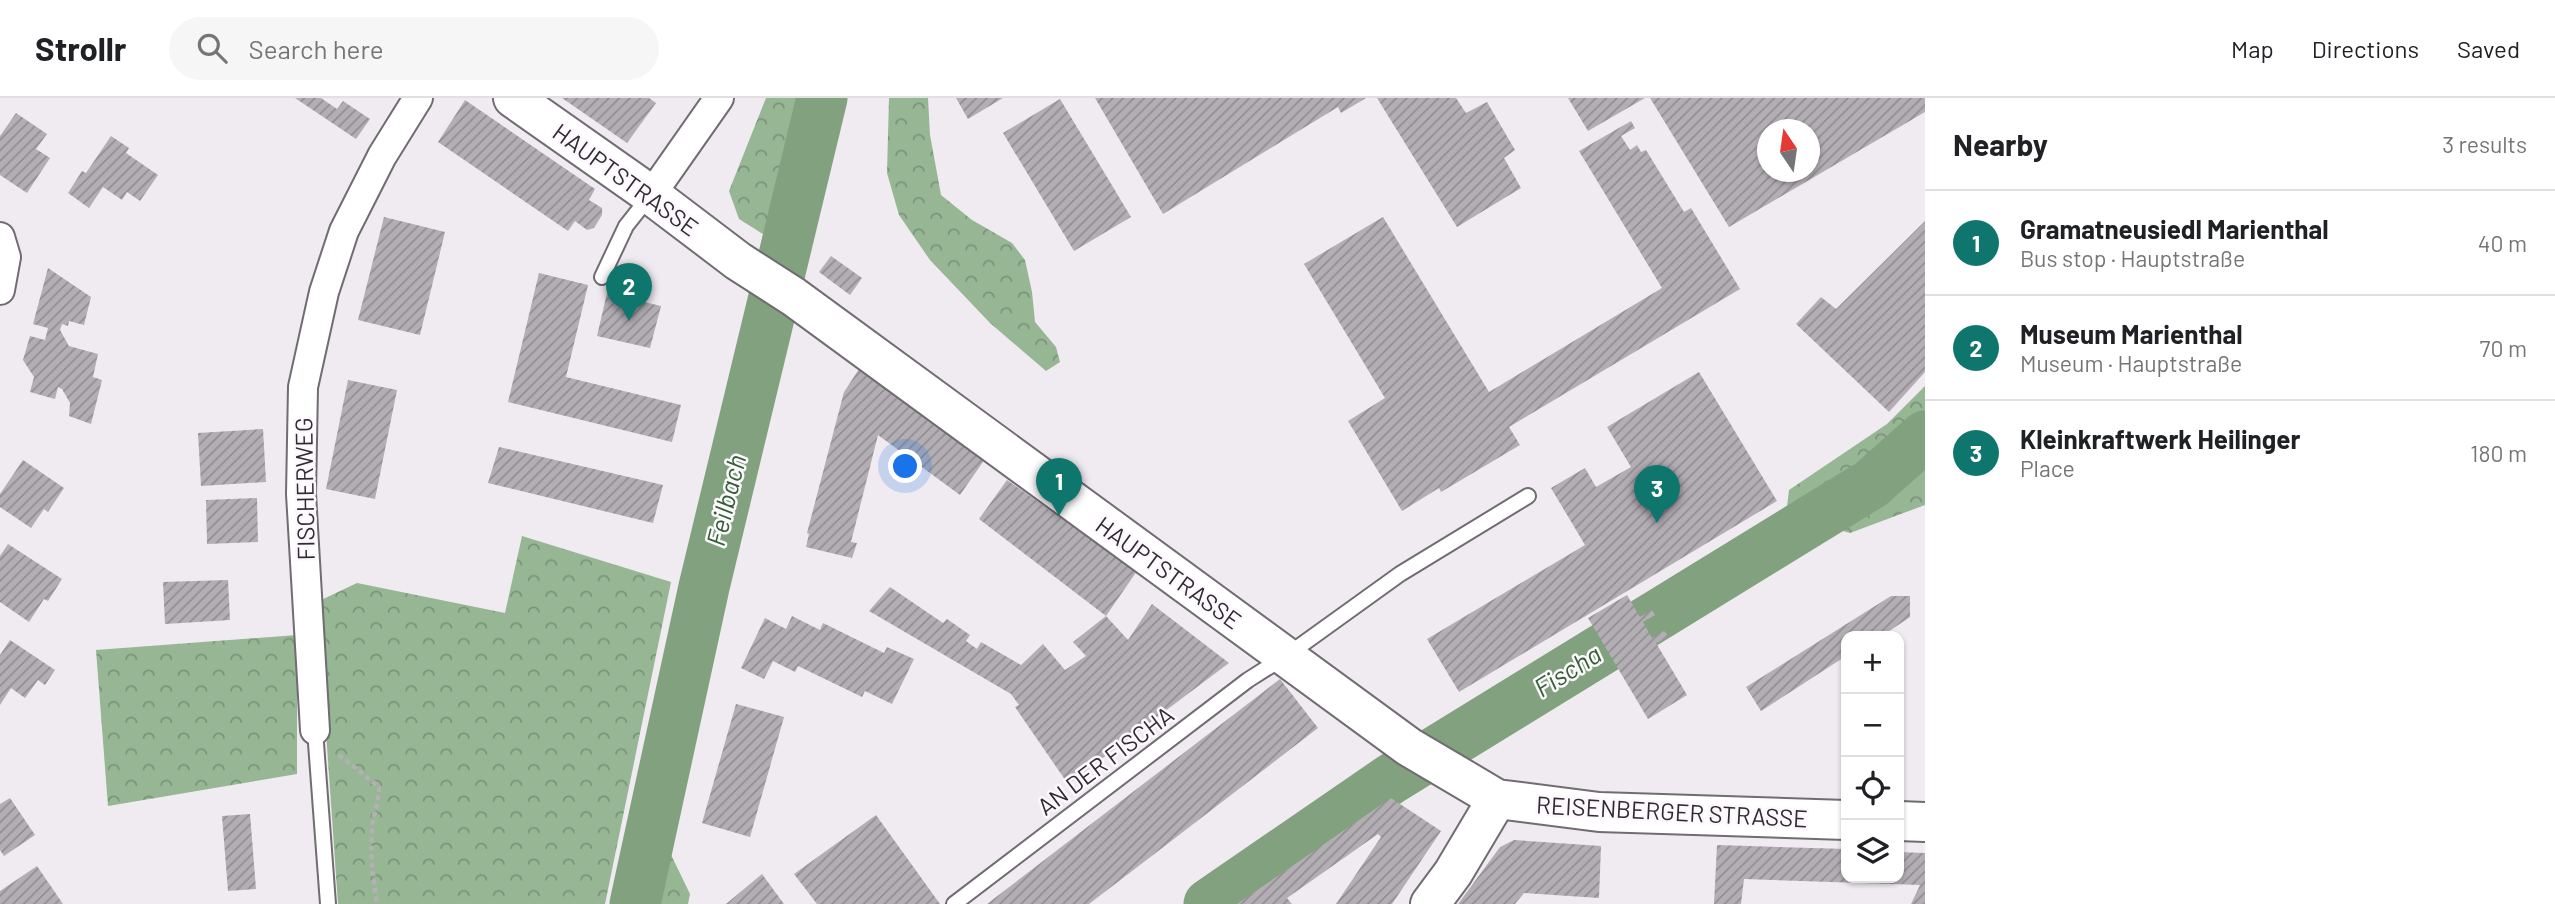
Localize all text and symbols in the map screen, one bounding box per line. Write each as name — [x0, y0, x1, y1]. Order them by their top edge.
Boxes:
search box — [169, 17, 659, 80]
text: Strollr — [35, 28, 127, 68]
icon: search — [193, 29, 231, 67]
text: Search here — [249, 33, 384, 64]
text: Map — [2231, 34, 2274, 63]
text: Directions — [2312, 34, 2419, 63]
text: Saved — [2457, 34, 2520, 63]
street label: HAUPTSTRASSE — [548, 117, 704, 241]
north arrow — [1757, 119, 1820, 182]
text: Nearby — [1953, 126, 2048, 162]
text: 3 results — [2442, 130, 2527, 158]
text: Gramatneusiedl Marienthal — [2020, 213, 2329, 244]
text: 1 — [1972, 229, 1980, 257]
text: 40 m — [2478, 229, 2527, 257]
text: Bus stop · Hauptstraße — [2020, 244, 2245, 272]
pin: 2 — [606, 263, 652, 321]
text: Museum Marienthal — [2020, 318, 2243, 349]
text: 2 — [1970, 334, 1982, 362]
text: 70 m — [2480, 334, 2527, 362]
text: Museum · Hauptstraße — [2020, 349, 2242, 377]
street label: FISCHERWEG — [288, 417, 320, 561]
text: Kleinkraftwerk Heilinger — [2020, 423, 2300, 454]
text: 3 — [1970, 439, 1982, 467]
text: 180 m — [2470, 439, 2527, 467]
your location — [888, 449, 922, 483]
water label: Feilbach — [699, 451, 751, 549]
text: Place — [2020, 454, 2075, 482]
pin: 1 — [1036, 458, 1082, 516]
pin: 3 — [1634, 465, 1680, 523]
street label: HAUPTSTRASSE — [1091, 510, 1247, 634]
map controls — [1841, 631, 1904, 883]
button: + — [1841, 631, 1904, 694]
water label: Fischa — [1528, 637, 1606, 703]
button: − — [1841, 694, 1904, 757]
street label: AN DER FISCHA — [1031, 699, 1179, 821]
button: locate — [1841, 757, 1904, 820]
street label: REISENBERGER STRASSE — [1536, 789, 1808, 833]
button: layers — [1841, 820, 1904, 883]

